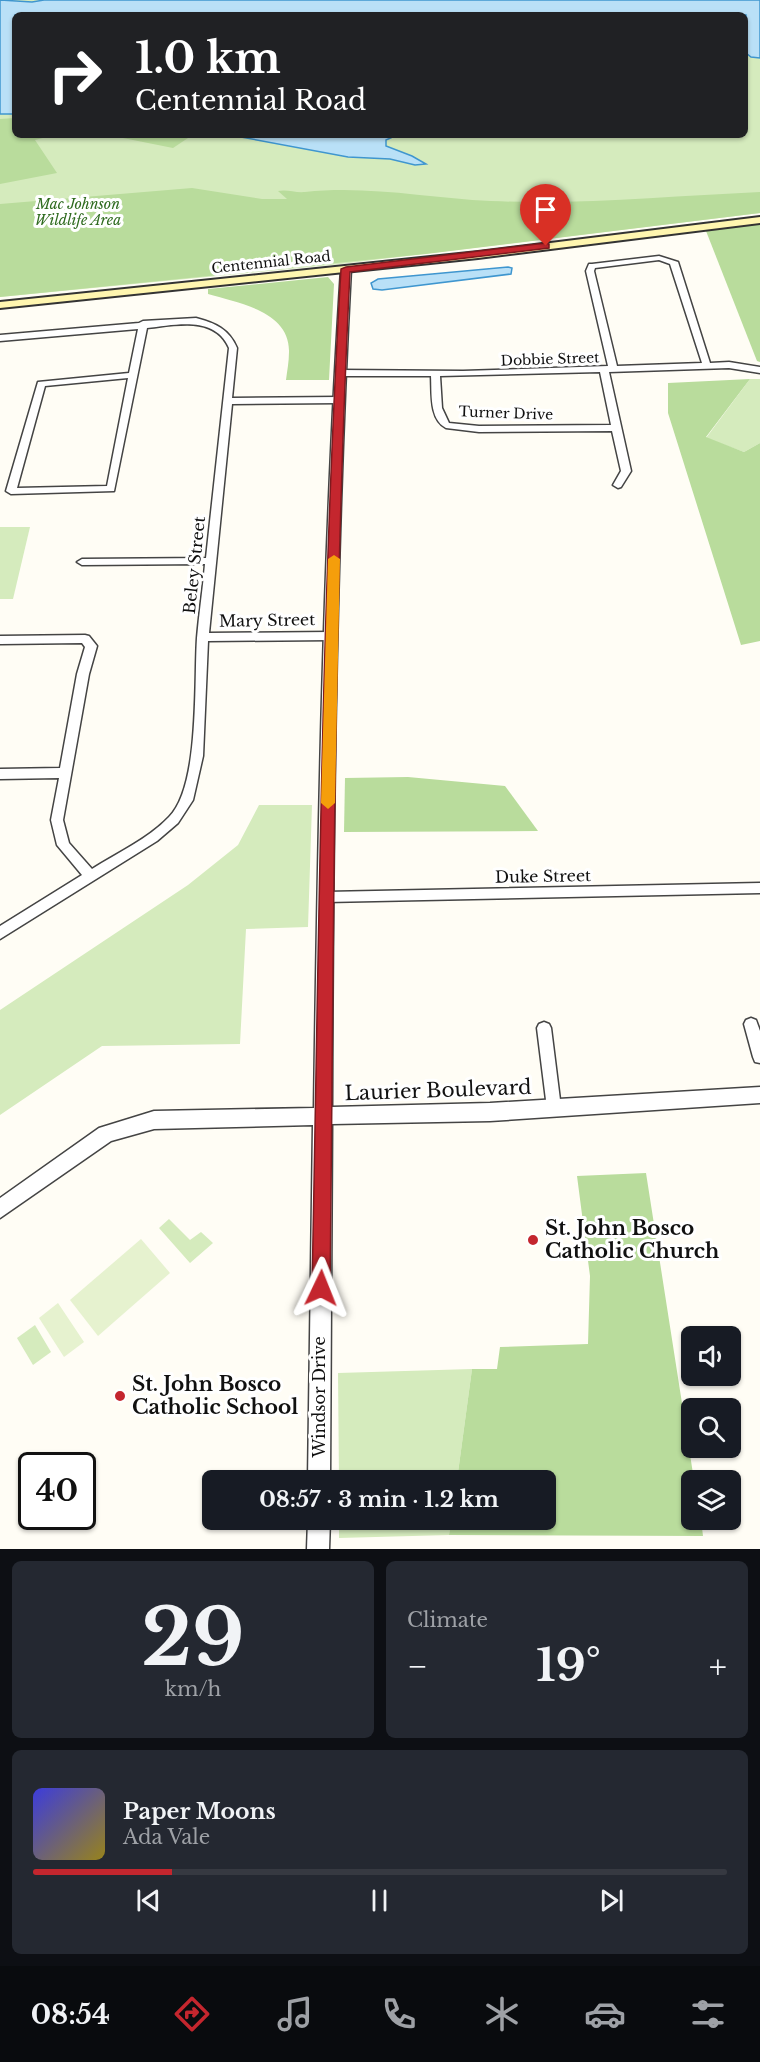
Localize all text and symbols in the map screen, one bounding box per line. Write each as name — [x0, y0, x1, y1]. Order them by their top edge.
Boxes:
text: 1.0 km — [135, 32, 281, 84]
icon: right — [36, 36, 114, 114]
text: Centennial Road — [135, 84, 366, 117]
pin — [520, 184, 571, 246]
icon: arrive — [529, 193, 562, 226]
park label: Mac Johnson Wildlife Area — [35, 195, 121, 229]
street label: Centennial Road — [210, 247, 332, 277]
street label: Dobbie Street — [500, 348, 600, 370]
street label: Turner Drive — [458, 402, 554, 424]
street label: Beley Street — [179, 515, 209, 615]
street label: Mary Street — [219, 609, 315, 631]
street label: Duke Street — [495, 865, 591, 887]
street label: Laurier Boulevard — [344, 1075, 532, 1105]
place label: St. John Bosco Catholic Church — [545, 1216, 720, 1263]
marker: St. John Bosco Catholic Church — [526, 1233, 540, 1247]
position arrow — [289, 1256, 353, 1320]
map controls — [681, 1326, 741, 1530]
button: sound — [681, 1326, 741, 1386]
street label: Windsor Drive — [309, 1336, 329, 1459]
place label: St. John Bosco Catholic School — [132, 1372, 298, 1419]
marker: St. John Bosco Catholic School — [113, 1389, 127, 1403]
button: search — [681, 1398, 741, 1458]
speed limit sign: 40 — [18, 1452, 96, 1530]
button: layers — [681, 1470, 741, 1530]
text: 08:57 · 3 min · 1.2 km — [259, 1486, 499, 1513]
text: 29 — [141, 1589, 245, 1686]
text: Climate — [407, 1608, 488, 1632]
text: 19° — [536, 1637, 601, 1693]
text: − — [407, 1646, 428, 1687]
text: + — [709, 1646, 727, 1687]
text: km/h — [165, 1677, 221, 1701]
text: Paper Moons — [123, 1798, 276, 1825]
text: Ada Vale — [123, 1825, 210, 1849]
icon: previous — [132, 1884, 165, 1917]
icon: pause — [363, 1884, 396, 1917]
icon: next — [595, 1884, 628, 1917]
icon: directions — [171, 1993, 213, 2035]
icon: music — [274, 1993, 316, 2035]
icon: phone — [378, 1993, 420, 2035]
icon: climate — [481, 1993, 523, 2035]
icon: car — [584, 1993, 626, 2035]
icon: filters — [687, 1993, 729, 2035]
text: 08:54 — [31, 1998, 110, 2031]

